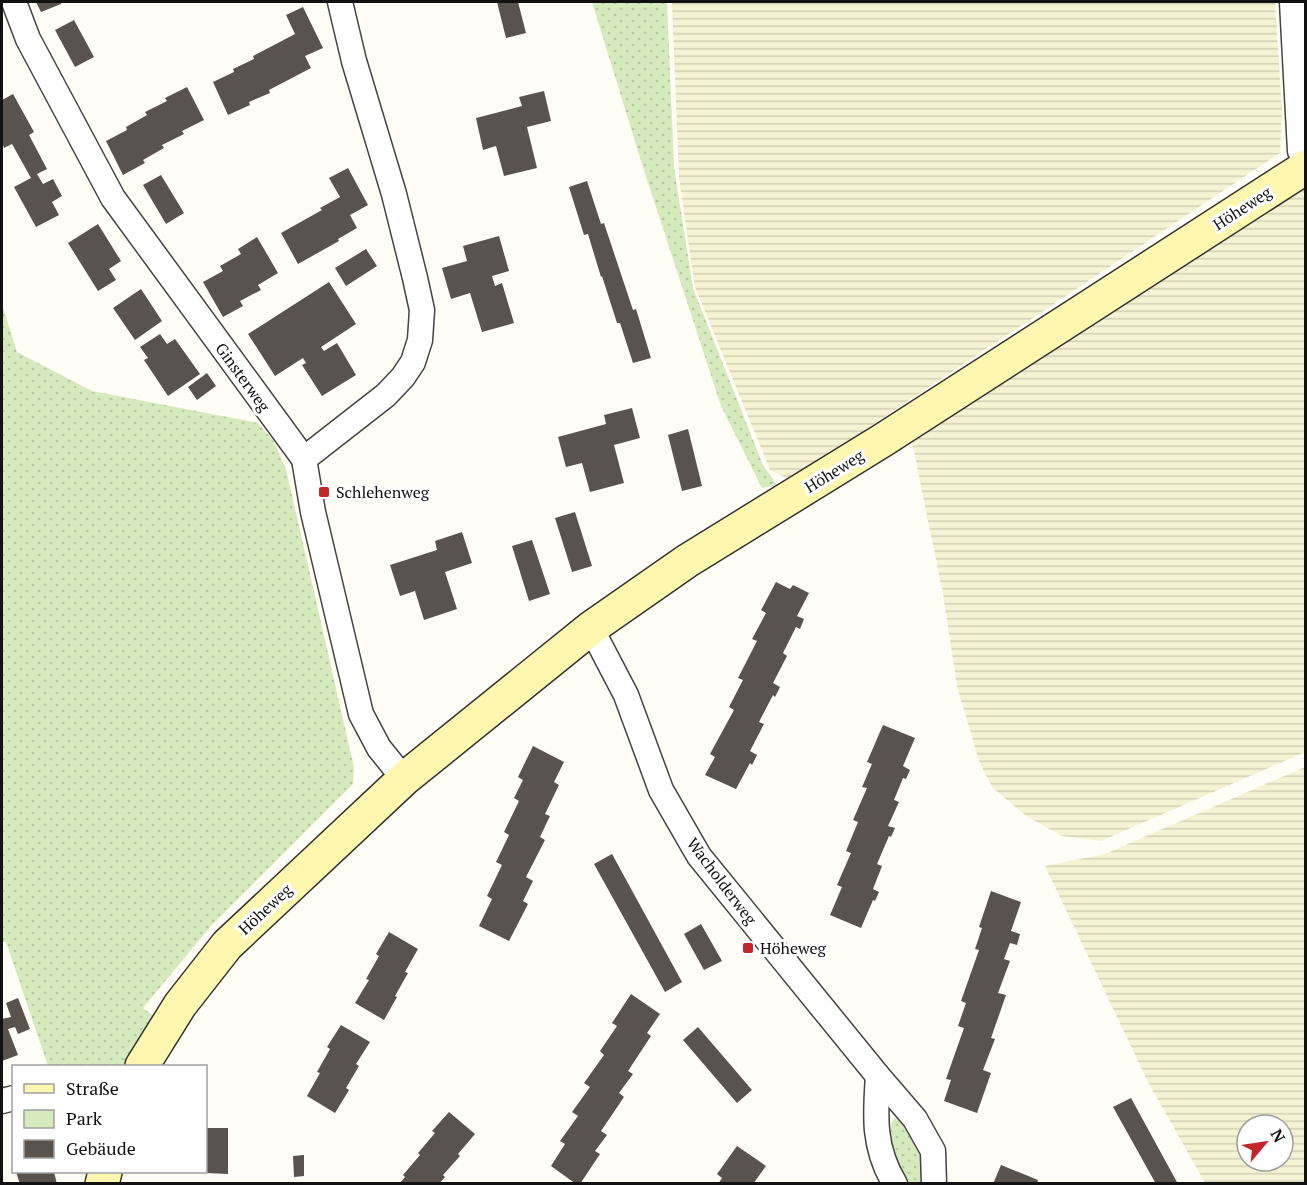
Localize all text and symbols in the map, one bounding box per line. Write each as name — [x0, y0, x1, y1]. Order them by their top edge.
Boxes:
street label: Höheweg — [1208, 181, 1276, 235]
street label: Ginsterweg — [210, 338, 276, 416]
street label: Höheweg — [800, 444, 868, 498]
place label: Schlehenweg — [336, 481, 430, 503]
marker: Schlehenweg — [317, 485, 331, 499]
street label: Wacholderweg — [682, 833, 762, 929]
street label: Höheweg — [233, 878, 297, 939]
place label: Höheweg — [760, 937, 826, 959]
marker: Höheweg — [741, 941, 755, 955]
legend — [12, 1065, 207, 1173]
text: Straße — [66, 1076, 119, 1100]
text: Park — [66, 1106, 103, 1130]
north arrow — [1235, 1113, 1295, 1173]
text: N — [1266, 1125, 1291, 1146]
text: Gebäude — [66, 1136, 136, 1160]

